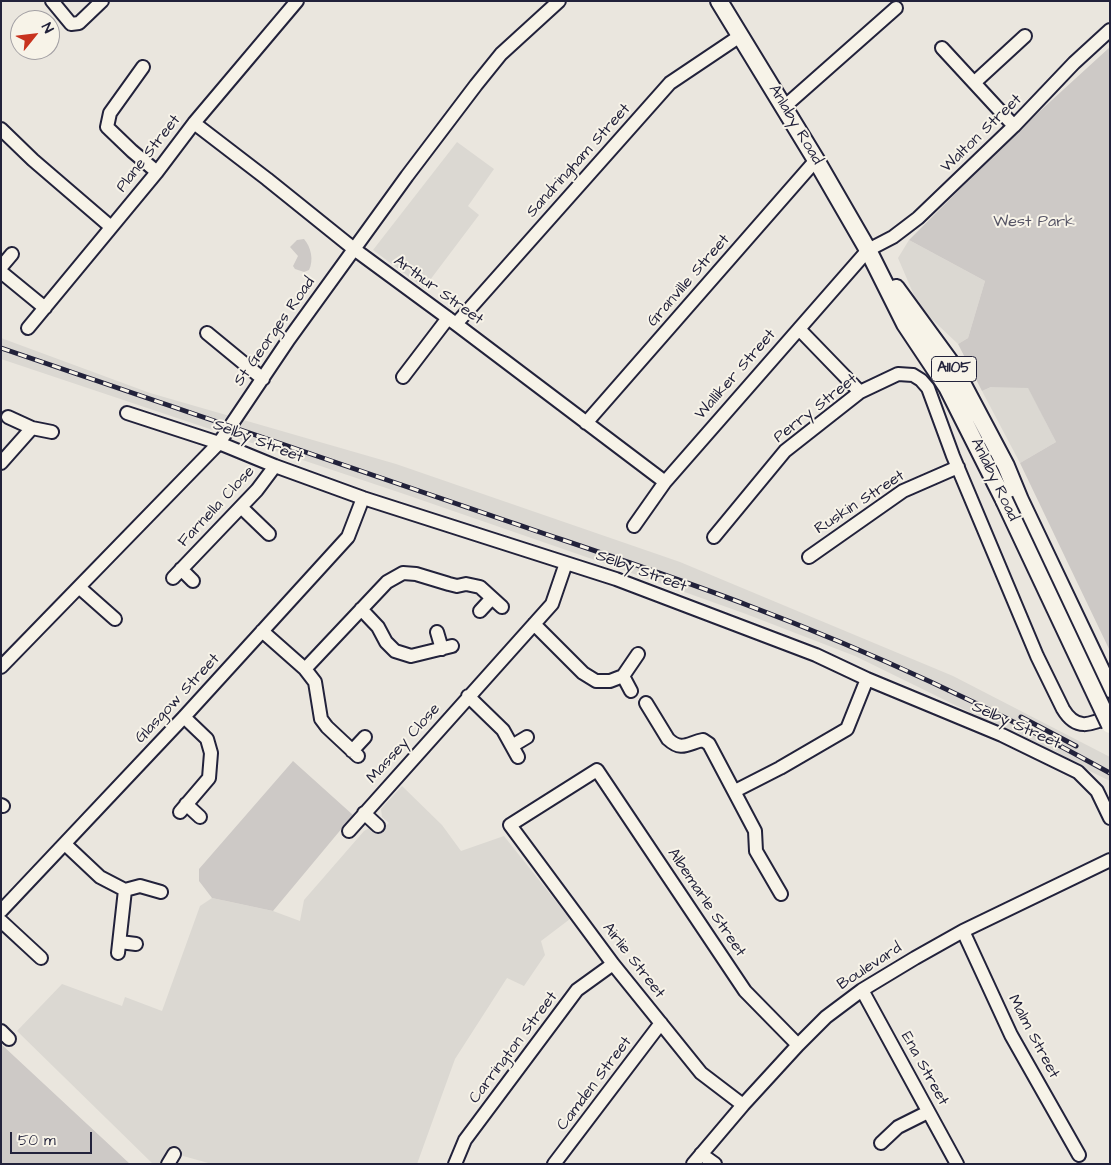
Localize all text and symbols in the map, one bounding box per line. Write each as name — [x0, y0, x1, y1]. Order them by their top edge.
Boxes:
north arrow — [10, 10, 60, 60]
text: N — [36, 20, 58, 37]
street label: Anlaby Road — [764, 82, 826, 168]
street label: Walton Street — [938, 91, 1026, 177]
street label: Sandringham Street — [523, 100, 635, 222]
street label: Plane Street — [113, 111, 185, 197]
park label: West Park — [993, 213, 1075, 233]
street label: Granville Street — [644, 231, 734, 331]
street label: Arthur Street — [389, 252, 487, 330]
street label: St Georges Road — [230, 274, 320, 390]
street label: Walliker Street — [691, 326, 781, 424]
road number: A1105 — [932, 356, 976, 382]
street label: Perry Street — [770, 370, 862, 448]
street label: Selby Street — [210, 416, 306, 468]
street label: Anlaby Road — [966, 435, 1022, 525]
street label: Farnella Close — [175, 462, 259, 552]
street label: Ruskin Street — [811, 467, 909, 539]
street label: Selby Street — [593, 547, 689, 597]
street label: Glasgow Street — [132, 650, 224, 748]
street label: Selby Street — [969, 698, 1063, 754]
street label: Massey Close — [363, 700, 445, 788]
street label: Albemarle Street — [663, 845, 749, 961]
street label: Airlie Street — [597, 919, 669, 1003]
street label: Boulevard — [834, 939, 906, 995]
street label: Carrington Street — [466, 988, 562, 1108]
street label: Malm Street — [1003, 992, 1063, 1082]
street label: Ena Street — [896, 1029, 952, 1109]
street label: Camden Street — [553, 1033, 637, 1135]
scale bar — [12, 1122, 95, 1154]
text: 50 m — [18, 1130, 56, 1151]

